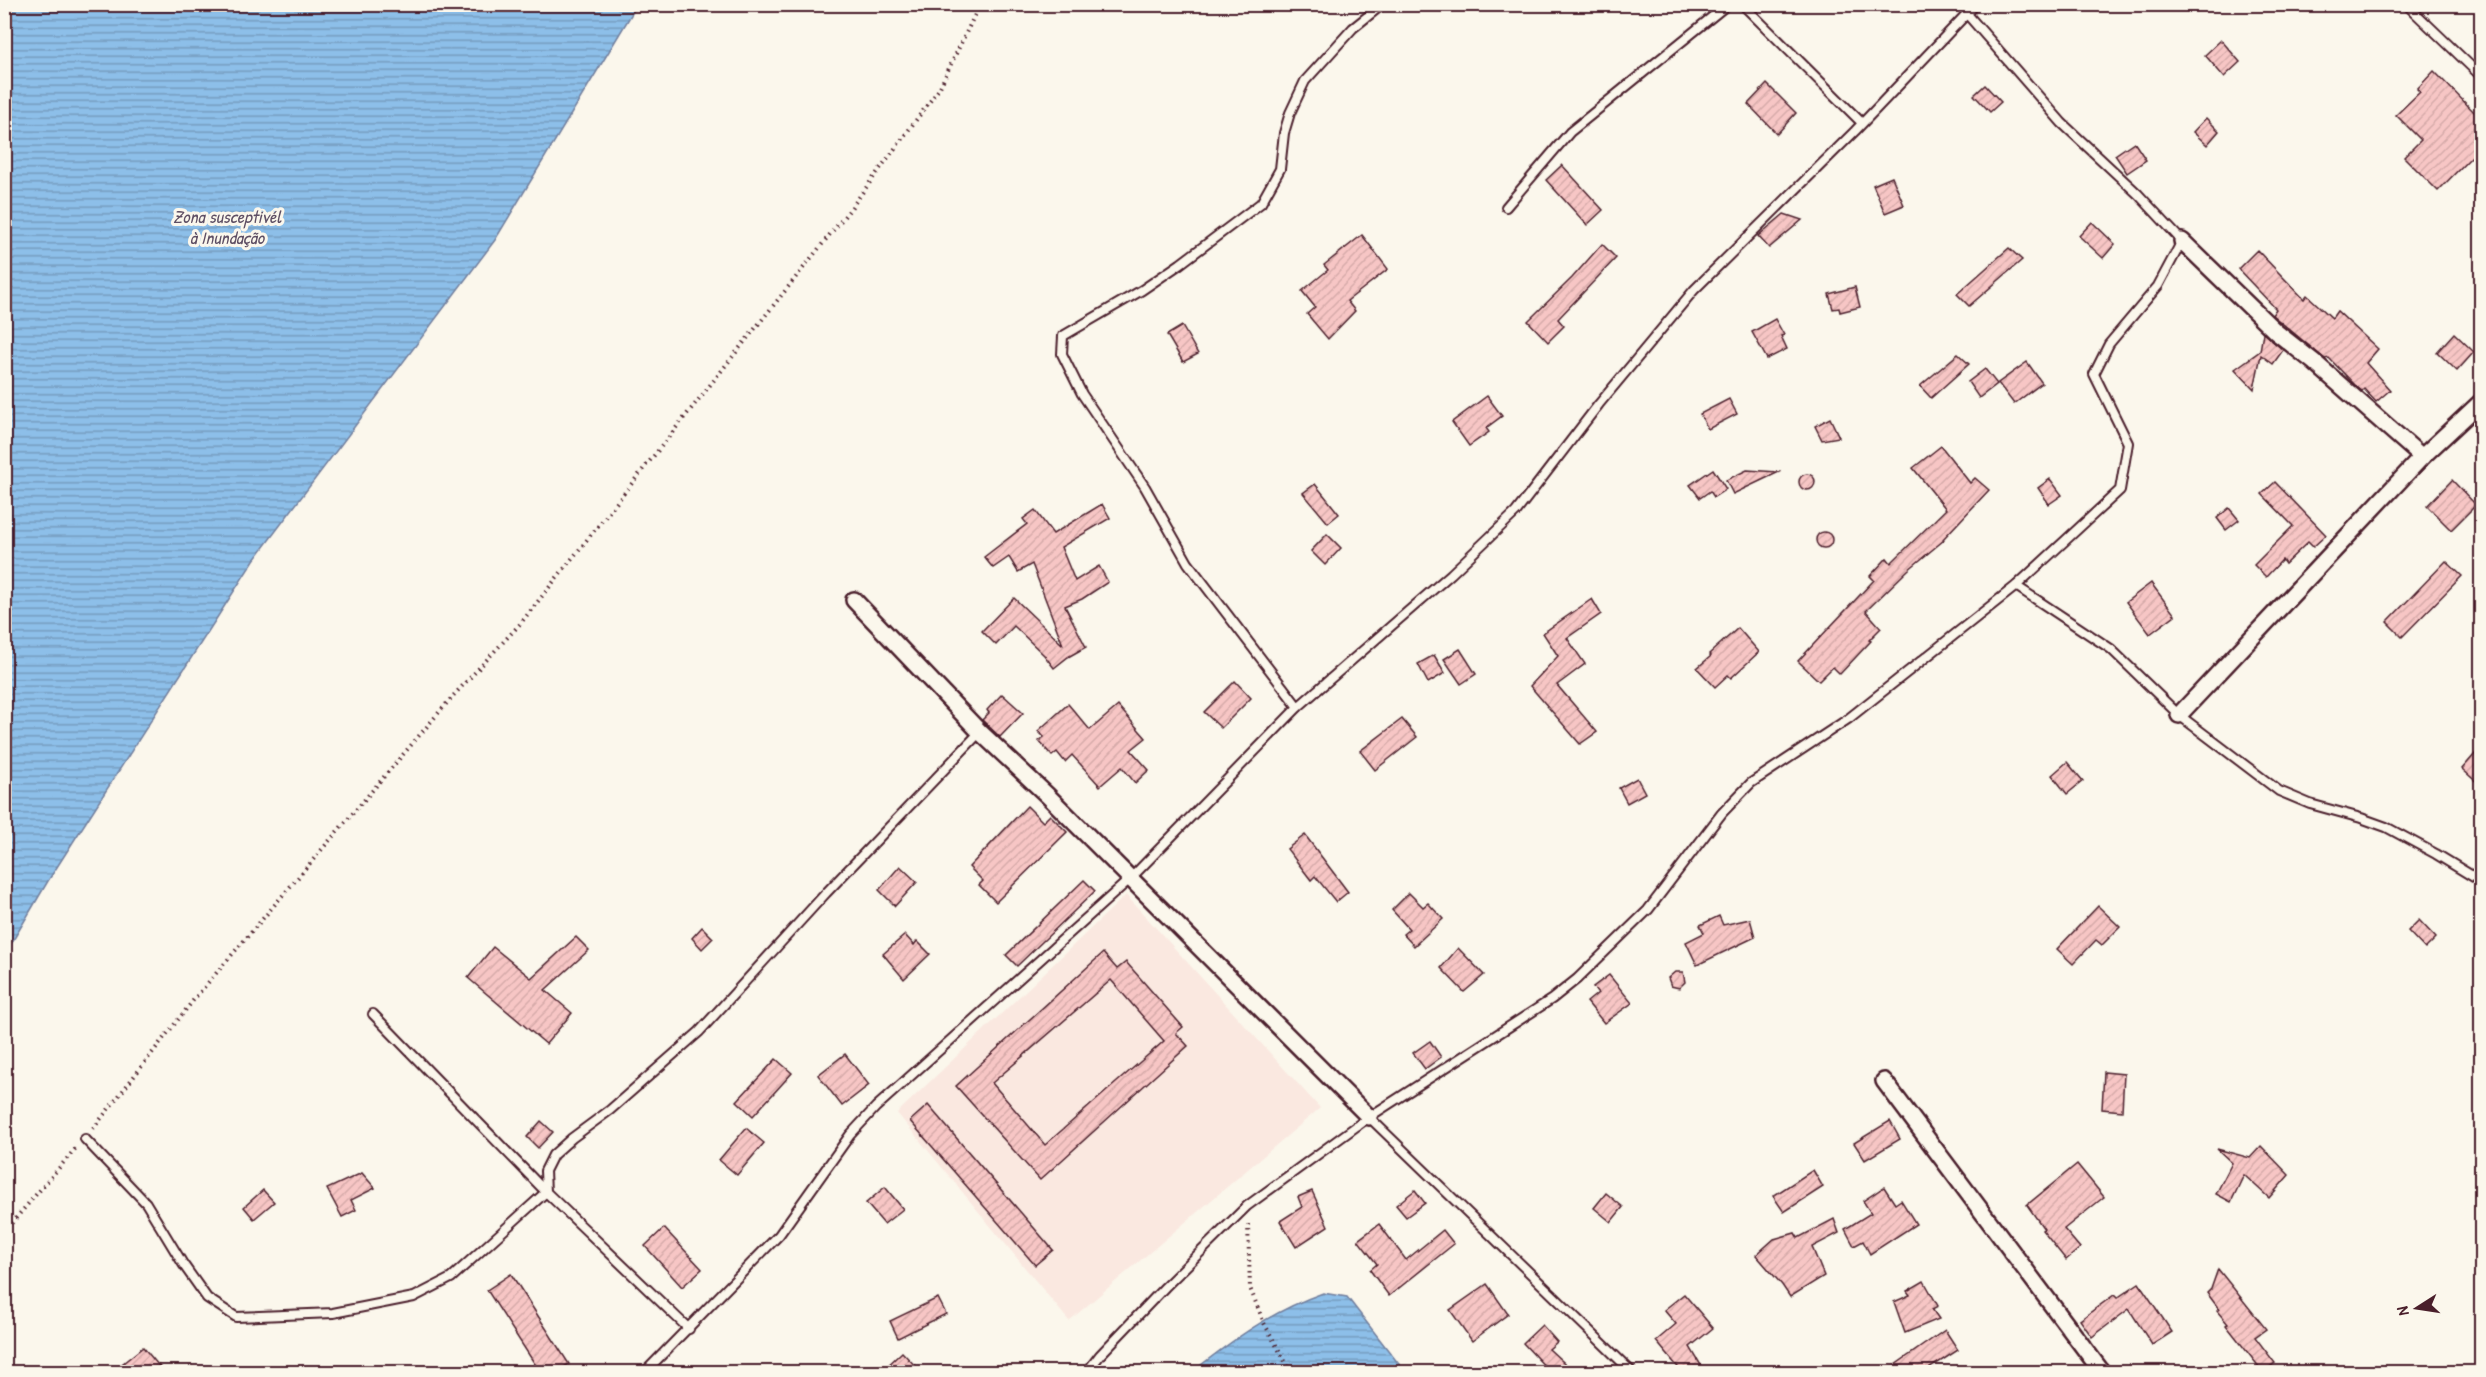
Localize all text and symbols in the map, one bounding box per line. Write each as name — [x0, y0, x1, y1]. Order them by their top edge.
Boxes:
water label: Zona susceptivél à Inundação — [173, 204, 282, 250]
north arrow — [2387, 1278, 2447, 1338]
text: N — [2391, 1304, 2414, 1318]

